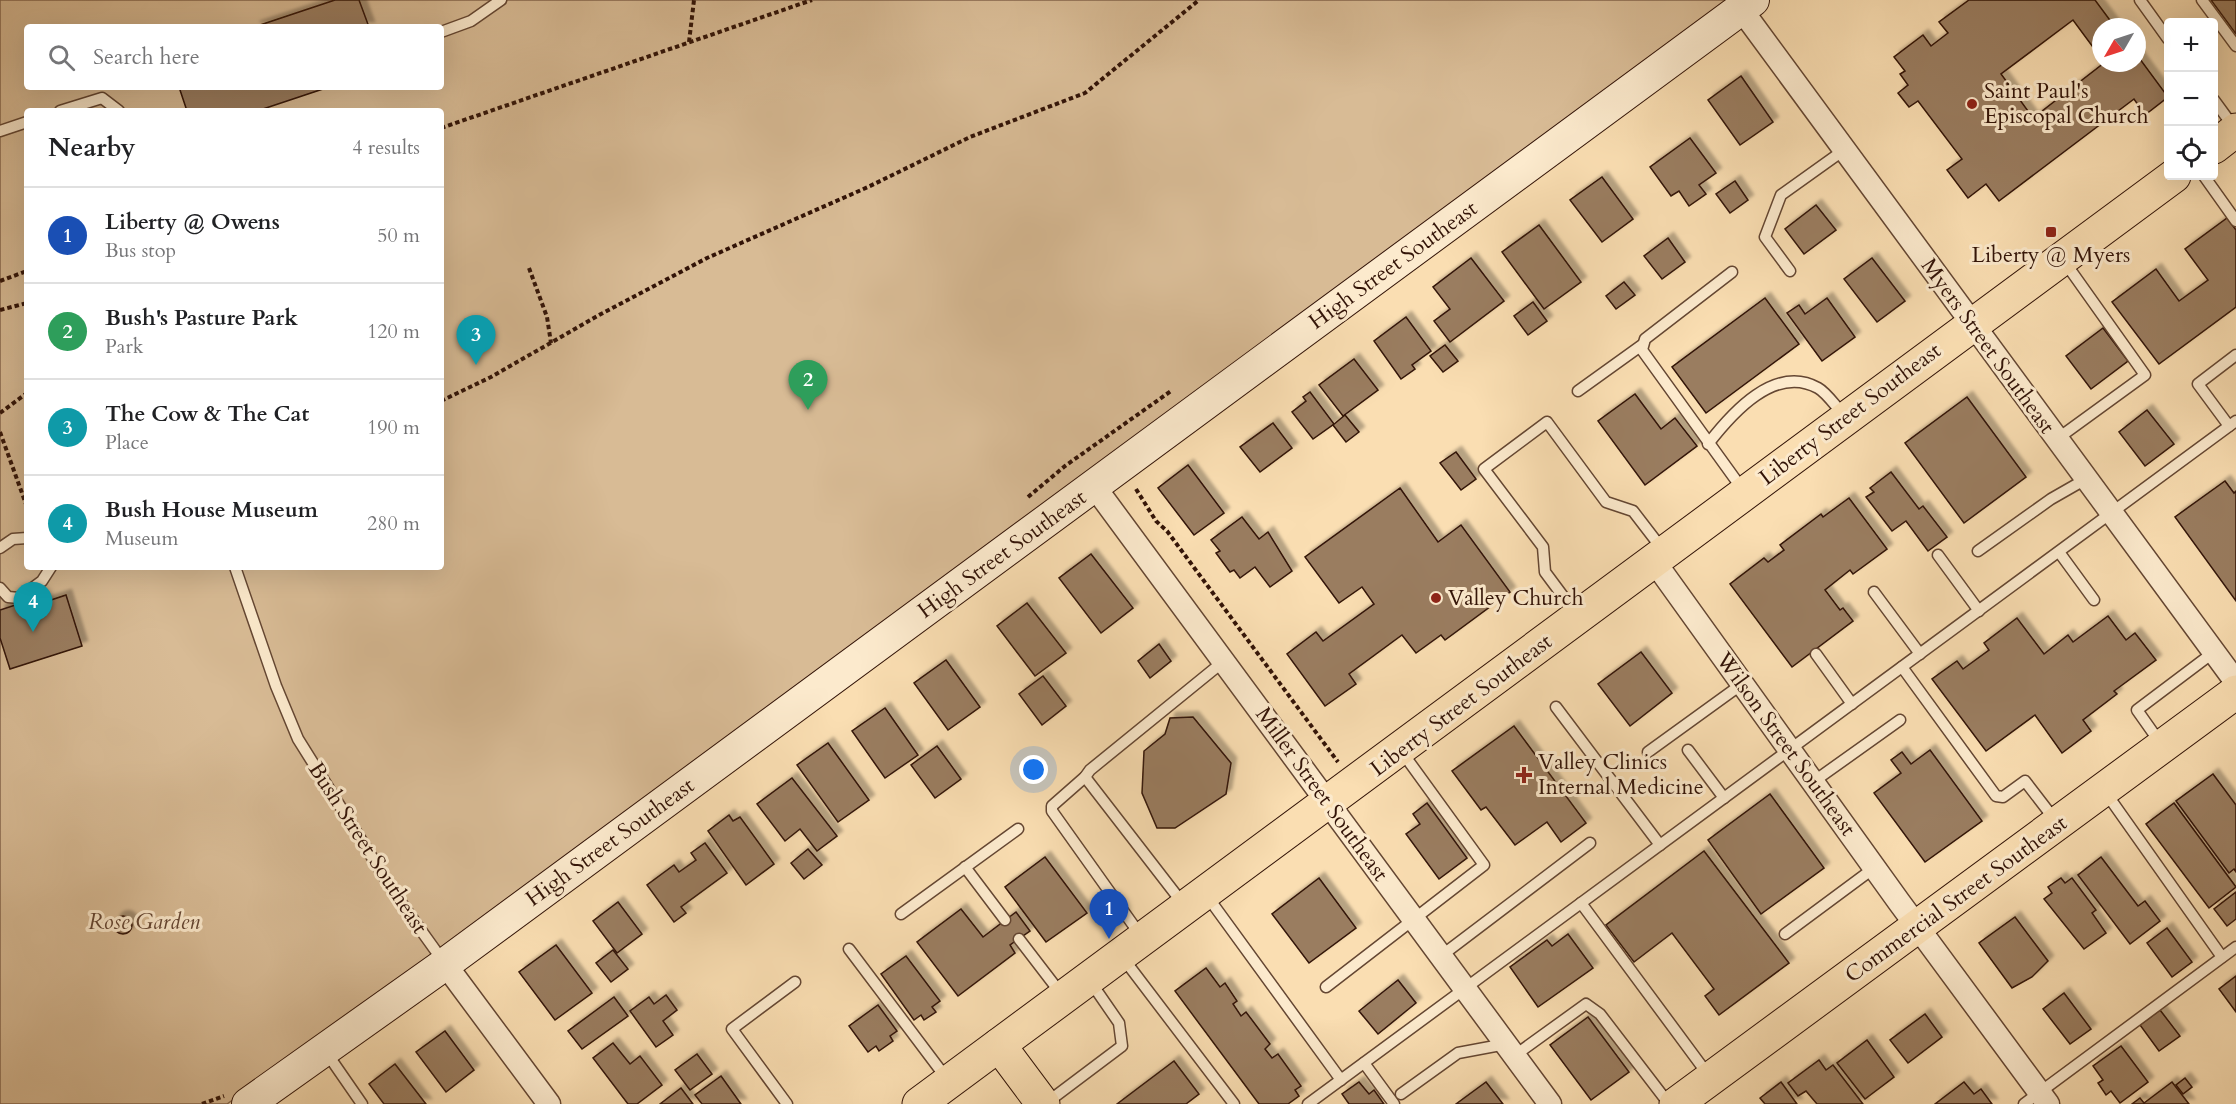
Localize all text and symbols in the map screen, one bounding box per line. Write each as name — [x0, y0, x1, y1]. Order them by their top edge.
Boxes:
north arrow — [2092, 18, 2146, 72]
map controls — [2164, 18, 2218, 180]
button: + — [2164, 18, 2218, 72]
search box — [24, 24, 444, 90]
icon: search — [45, 41, 78, 74]
text: Search here — [93, 42, 200, 72]
button: − — [2164, 72, 2218, 126]
place label: Saint Paul's Episcopal Church — [1984, 76, 2149, 131]
marker: Saint Paul's Episcopal Church — [1965, 97, 1979, 111]
button: locate — [2164, 126, 2218, 180]
text: Nearby — [48, 130, 136, 165]
text: 4 results — [352, 134, 420, 161]
street label: High Street Southeast — [1303, 194, 1483, 336]
text: Liberty @ Owens — [105, 207, 280, 237]
text: 1 — [62, 222, 73, 249]
text: 50 m — [377, 222, 420, 249]
marker: Liberty @ Myers — [2044, 225, 2058, 239]
text: Bus stop — [105, 237, 176, 264]
place label: Liberty @ Myers — [1972, 240, 2130, 270]
street label: Myers Street Southeast — [1914, 252, 2062, 440]
text: Bush's Pasture Park — [105, 303, 298, 333]
pin: 3 — [456, 316, 496, 365]
text: 2 — [62, 318, 73, 345]
text: 120 m — [367, 318, 420, 345]
text: Park — [105, 333, 143, 360]
street label: Liberty Street Southeast — [1753, 336, 1947, 492]
pin: 2 — [788, 360, 828, 410]
text: The Cow & The Cat — [105, 399, 309, 429]
text: 3 — [62, 414, 73, 441]
text: 190 m — [367, 414, 420, 441]
text: Place — [105, 429, 149, 456]
street label: High Street Southeast — [912, 483, 1092, 625]
text: Bush House Museum — [105, 495, 318, 525]
text: 4 — [62, 510, 73, 537]
text: 280 m — [367, 510, 420, 537]
text: Museum — [105, 525, 178, 552]
pin: 4 — [14, 582, 52, 632]
place label: Valley Church — [1448, 583, 1584, 613]
marker: Valley Church — [1429, 591, 1443, 605]
street label: Liberty Street Southeast — [1364, 627, 1558, 783]
street label: Wilson Street Southeast — [1709, 645, 1863, 842]
street label: Miller Street Southeast — [1249, 701, 1395, 887]
place label: Valley Clinics Internal Medicine — [1538, 747, 1704, 802]
your location — [1019, 755, 1048, 784]
street label: Bush Street Southeast — [301, 756, 435, 940]
marker: Valley Clinics Internal Medicine — [1515, 766, 1533, 784]
street label: High Street Southeast — [520, 771, 700, 913]
street label: Commercial Street Southeast — [1839, 808, 2073, 990]
pin: 1 — [1090, 890, 1128, 939]
park label: Rose Garden — [88, 907, 200, 937]

